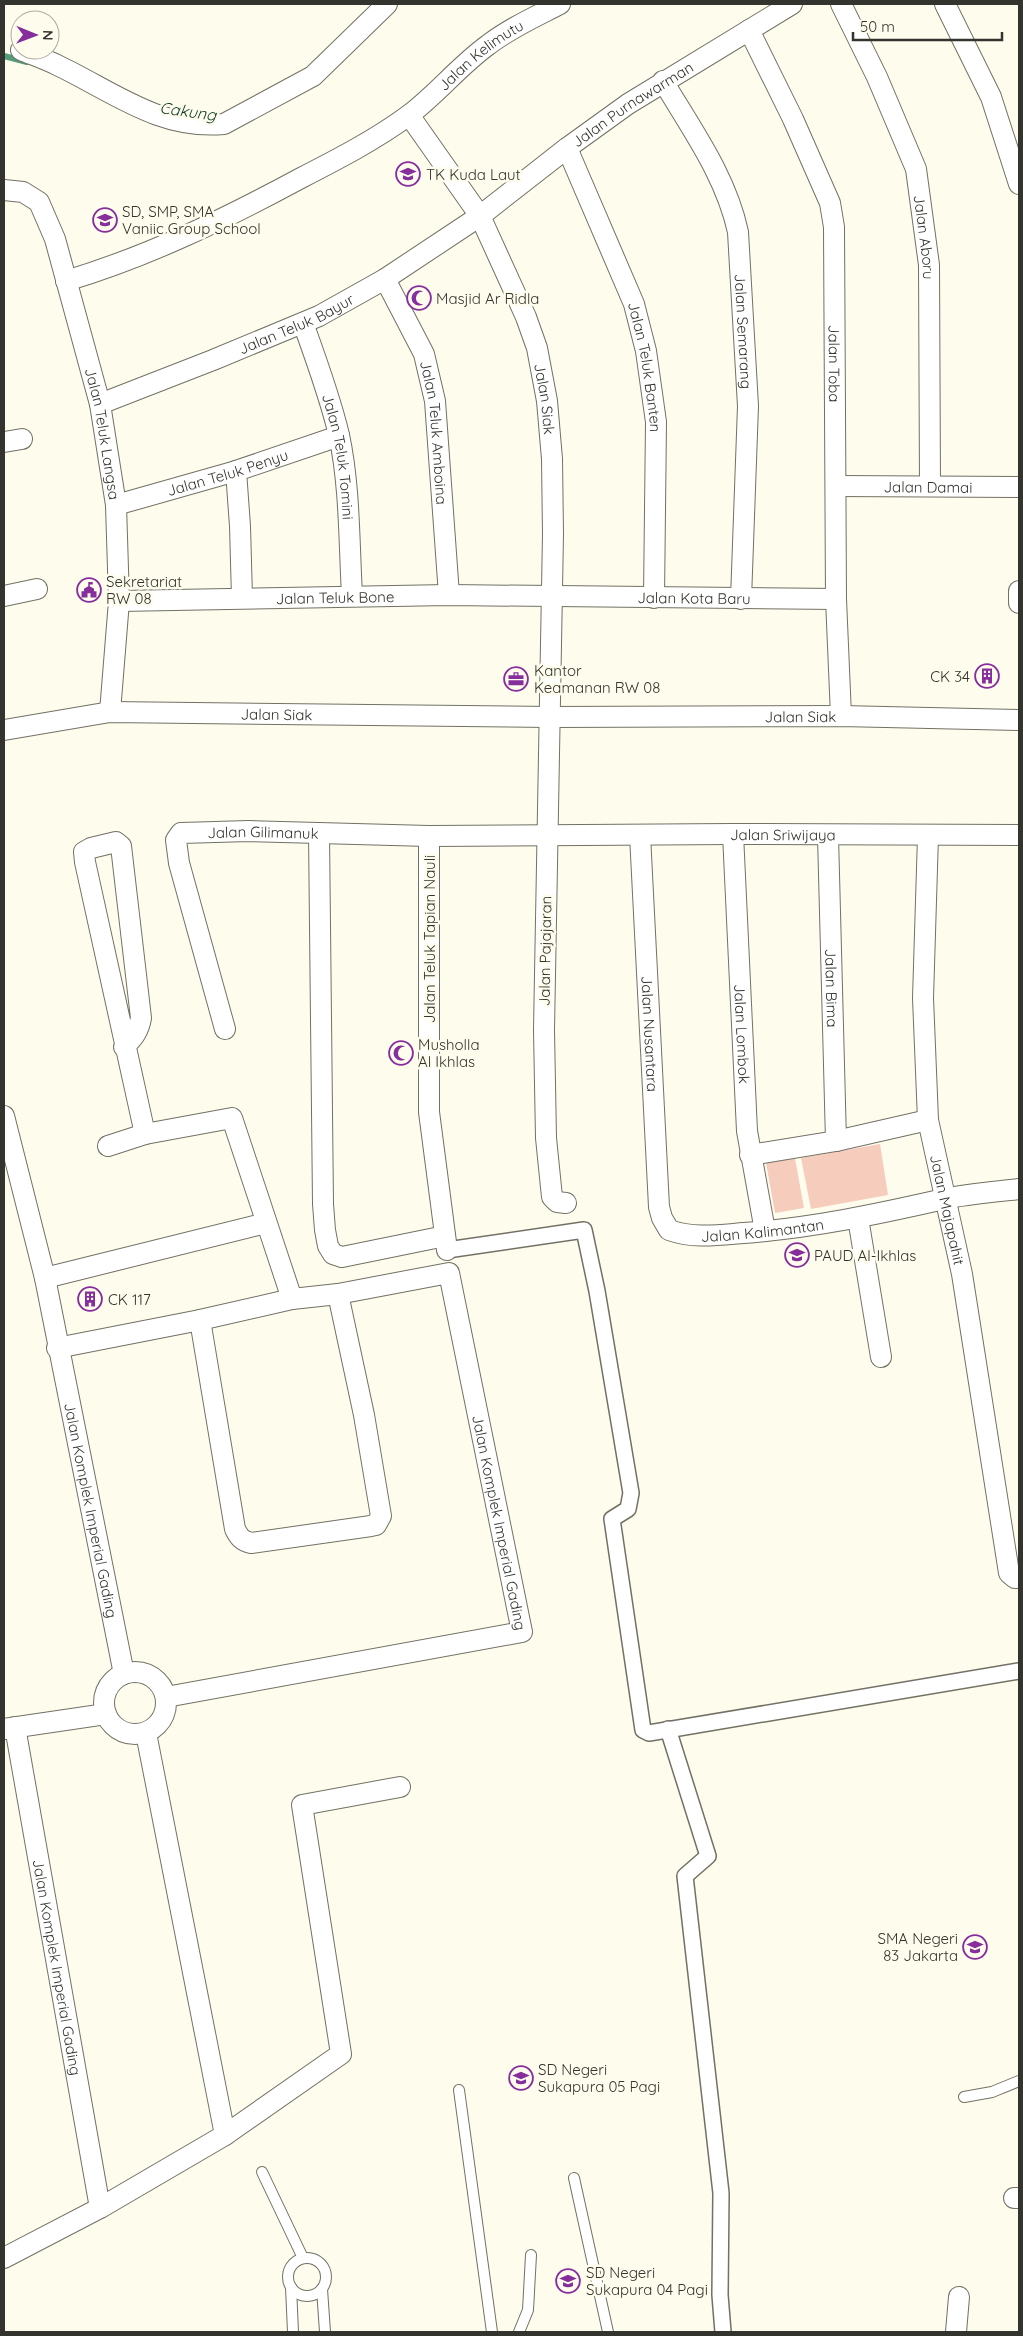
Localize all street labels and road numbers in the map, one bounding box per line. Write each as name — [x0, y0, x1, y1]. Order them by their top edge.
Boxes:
street label: Jalan Kelimutu — [434, 15, 526, 94]
street label: Jalan Purnawarman — [568, 57, 697, 151]
street label: Jalan Aboru — [910, 194, 939, 279]
street label: Jalan Semarang — [731, 273, 757, 390]
street label: Jalan Teluk Bayur — [236, 289, 357, 358]
street label: Jalan Teluk Banten — [624, 300, 666, 432]
street label: Jalan Toba — [825, 325, 844, 402]
street label: Jalan Teluk Amboina — [416, 358, 452, 505]
street label: Jalan Siak — [531, 362, 559, 435]
street label: Jalan Teluk Langsa — [81, 365, 125, 501]
street label: Jalan Teluk Tomini — [318, 391, 358, 520]
street label: Jalan Teluk Penyu — [164, 445, 290, 500]
street label: Jalan Damai — [883, 477, 973, 496]
street label: Jalan Teluk Bone — [275, 586, 395, 608]
street label: Jalan Kota Baru — [637, 587, 751, 608]
street label: Jalan Siak — [240, 704, 312, 724]
street label: Jalan Siak — [765, 707, 836, 726]
street label: Jalan Gilimanuk — [207, 821, 319, 842]
street label: Jalan Sriwijaya — [730, 824, 836, 844]
street label: Jalan Teluk Tapian Nauli — [420, 855, 439, 1023]
street label: Jalan Pajajaran — [535, 896, 555, 1006]
street label: Jalan Bima — [821, 948, 843, 1028]
street label: Jalan Nusantara — [638, 975, 663, 1092]
street label: Jalan Lombok — [731, 983, 754, 1084]
street label: Jalan Majapahit — [926, 1153, 969, 1267]
street label: Jalan Kalimantan — [701, 1214, 825, 1245]
street label: Jalan Komplek Imperial Gading — [61, 1401, 122, 1620]
street label: Jalan Komplek Imperial Gading — [469, 1413, 531, 1632]
street label: Jalan Komplek Imperial Gading — [29, 1858, 86, 2077]

